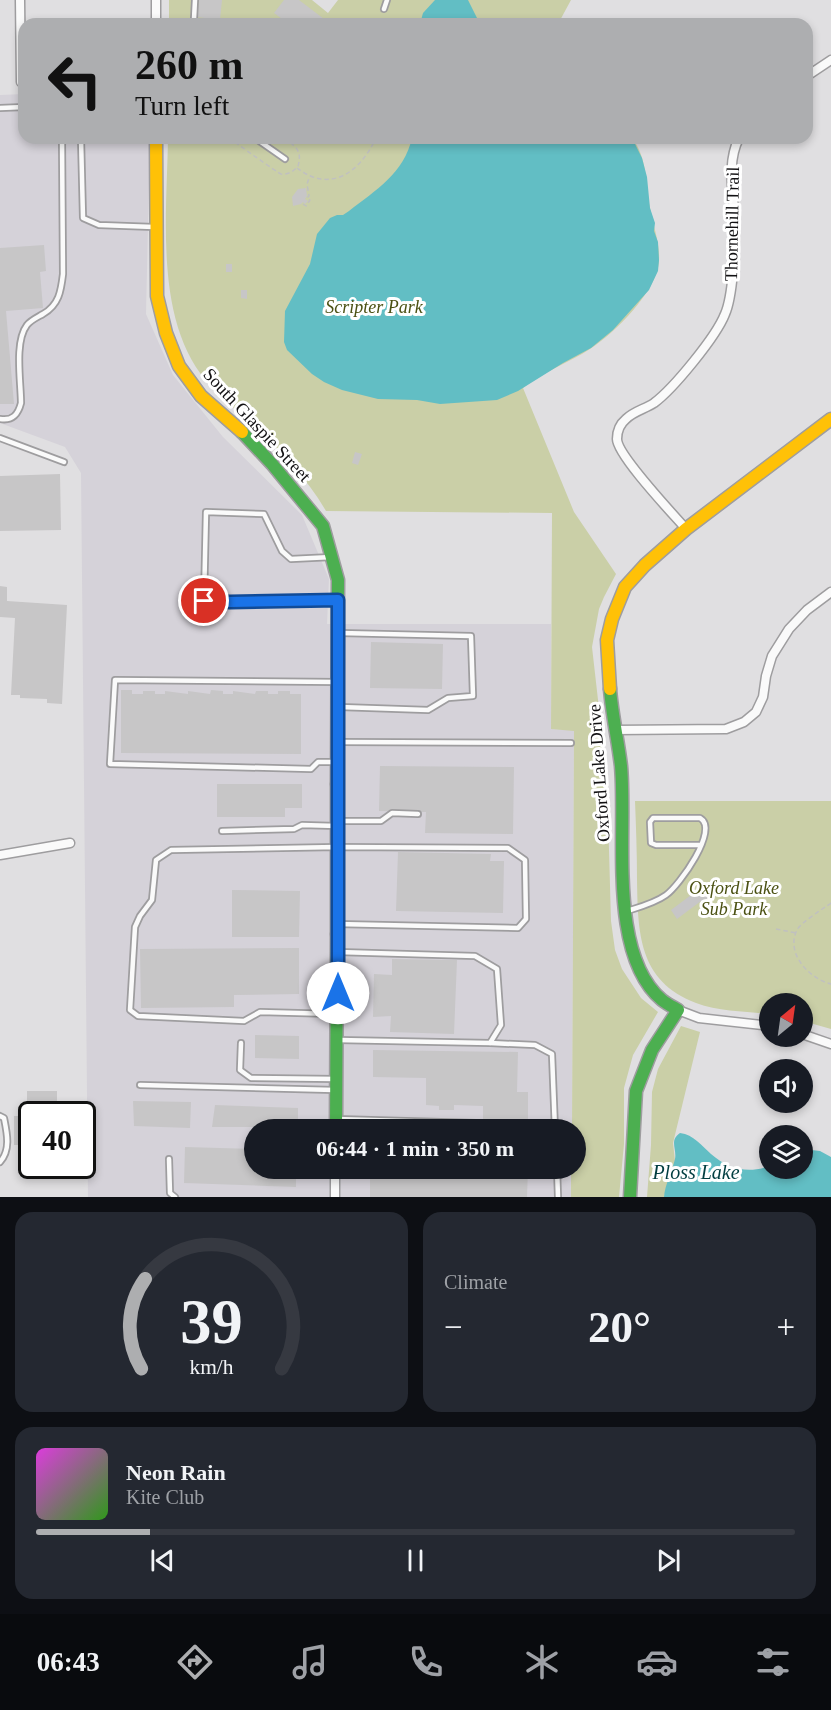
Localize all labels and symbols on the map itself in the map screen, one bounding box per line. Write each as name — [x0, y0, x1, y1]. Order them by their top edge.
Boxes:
street label: Thornehill Trail — [721, 167, 743, 281]
park label: Scripter Park — [325, 297, 424, 317]
street label: South Glaspie Street — [199, 364, 315, 486]
pin — [178, 575, 229, 626]
street label: Oxford Lake Drive — [584, 703, 614, 843]
park label: Oxford Lake Sub Park — [689, 878, 779, 919]
position arrow — [306, 961, 370, 1025]
north arrow — [759, 993, 813, 1047]
speed limit sign: 40 — [18, 1101, 96, 1179]
water label: Ploss Lake — [651, 1161, 740, 1183]

